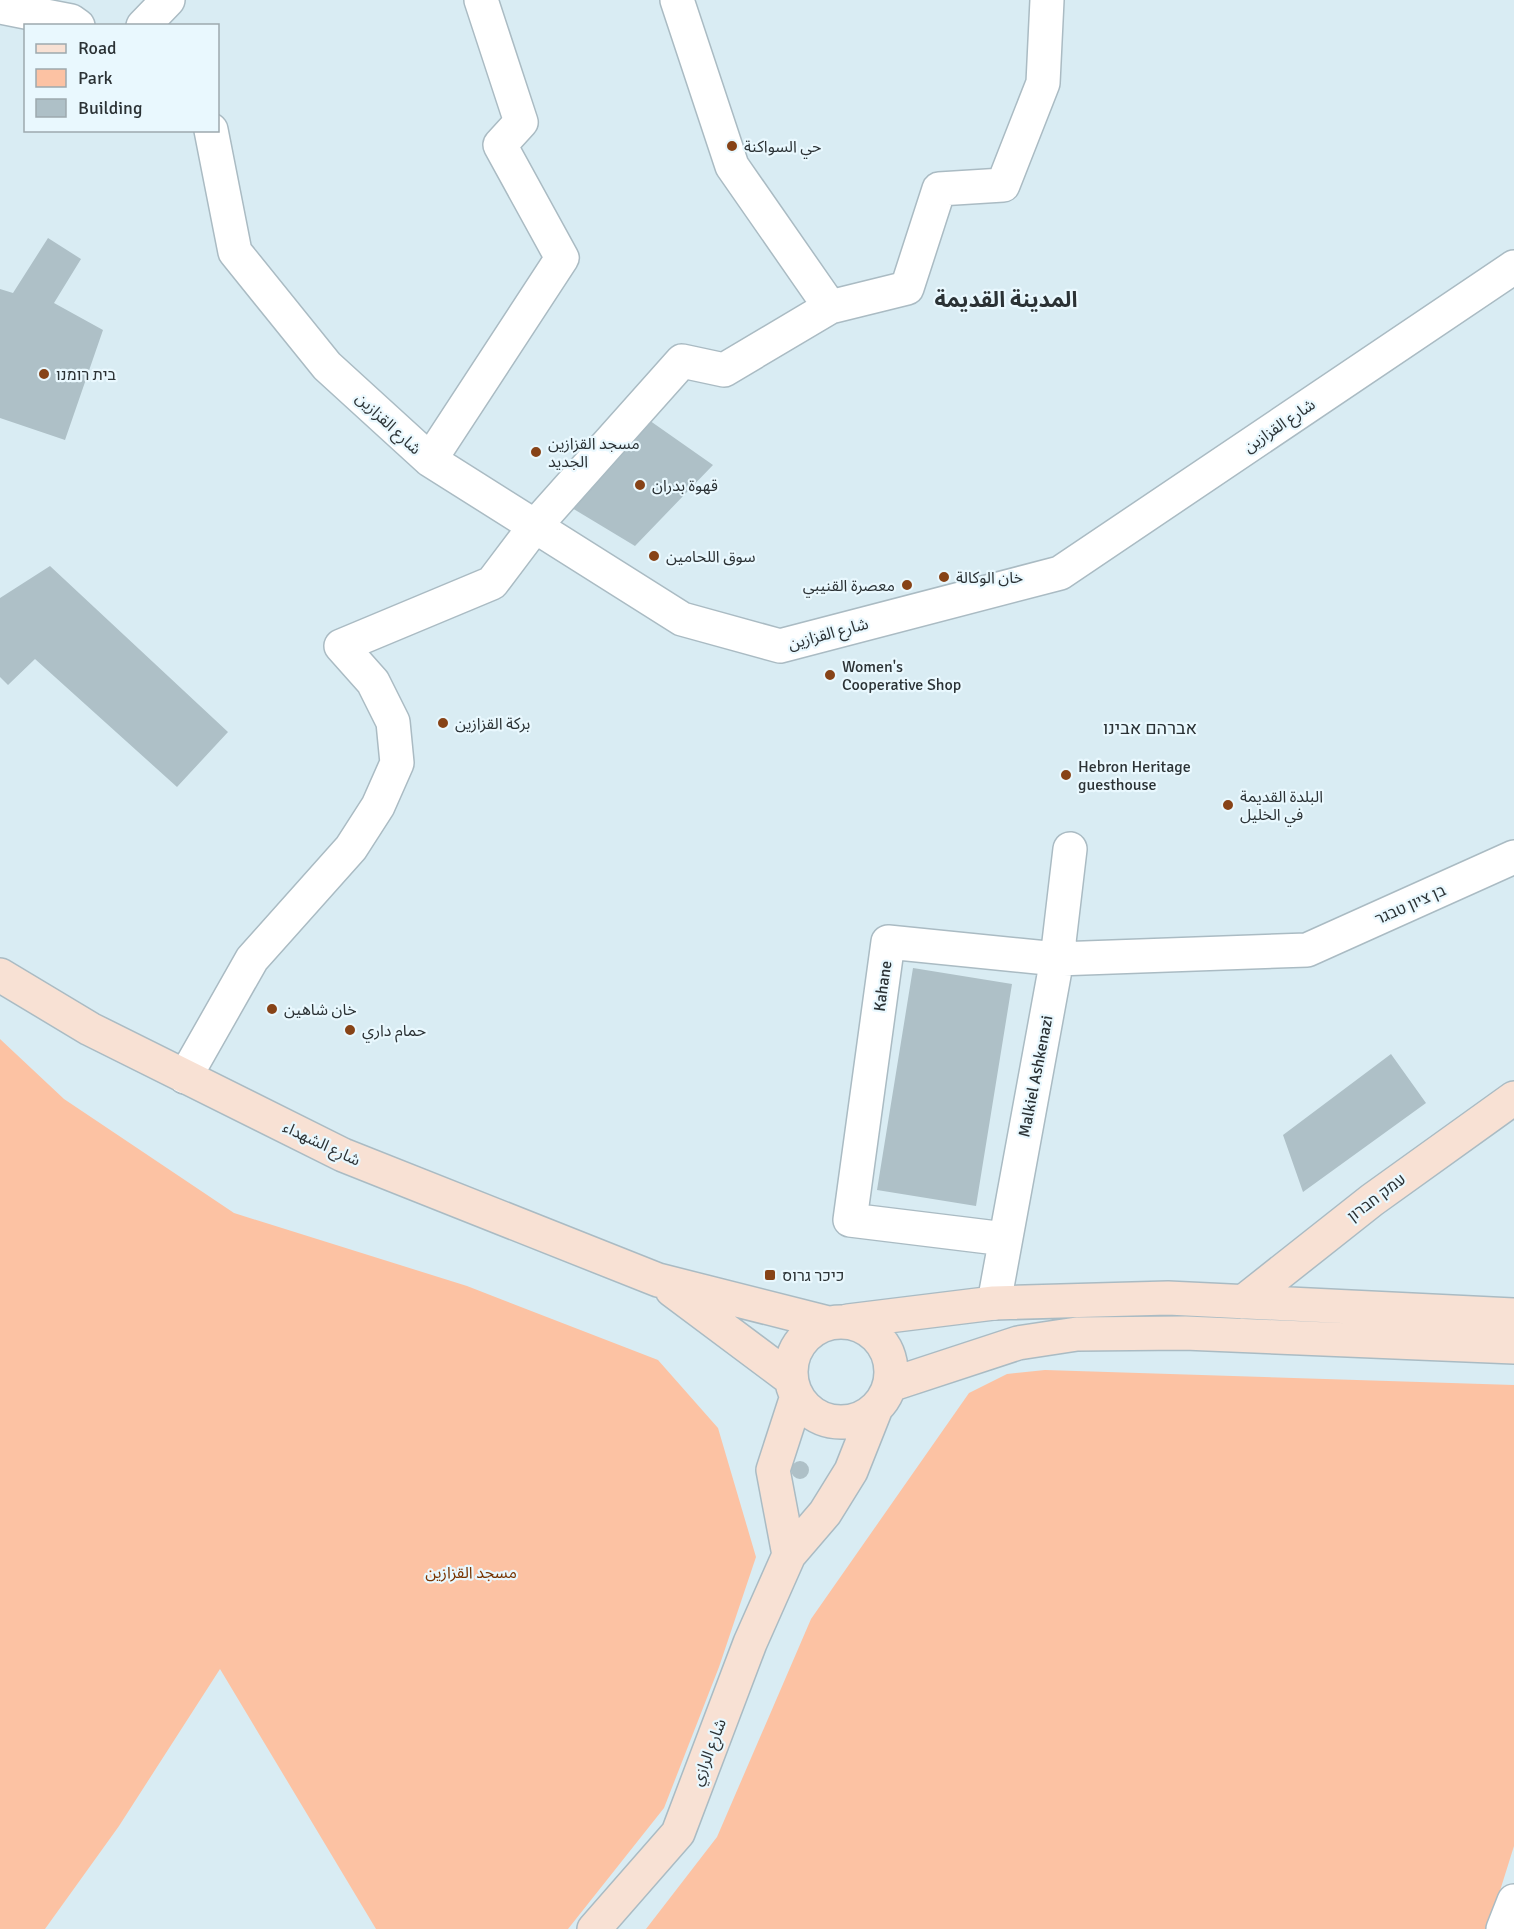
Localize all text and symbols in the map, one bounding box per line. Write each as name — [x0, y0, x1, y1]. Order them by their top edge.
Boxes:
legend — [24, 24, 219, 132]
text: Road — [78, 37, 117, 59]
text: Park — [78, 67, 113, 89]
text: Building — [78, 97, 142, 119]
place label: حي السواكنة — [744, 137, 822, 159]
marker: حي السواكنة — [725, 139, 739, 153]
district label: المدينة القديمة — [935, 286, 1077, 313]
place label: בית רומנו — [56, 365, 117, 385]
marker: בית רומנו — [37, 367, 51, 381]
street label: شارع القزازين — [350, 388, 425, 461]
street label: شارع القزازين — [1240, 395, 1320, 459]
place label: مسجد القزازين الجديد — [548, 434, 640, 472]
marker: مسجد القزازين الجديد — [529, 445, 543, 459]
place label: قهوة بدران — [652, 476, 718, 496]
marker: قهوة بدران — [633, 478, 647, 492]
place label: سوق اللحامين — [666, 547, 756, 567]
marker: سوق اللحامين — [647, 549, 661, 563]
place label: خان الوكالة — [956, 568, 1023, 588]
marker: خان الوكالة — [937, 570, 951, 584]
place label: معصرة القنيبي — [803, 576, 895, 598]
marker: معصرة القنيبي — [900, 578, 914, 592]
street label: شارع القزازين — [786, 614, 871, 656]
place label: Women's Cooperative Shop — [842, 657, 961, 695]
marker: Women's Cooperative Shop — [823, 668, 837, 682]
place label: بركة القزازين — [455, 714, 530, 734]
marker: بركة القزازين — [436, 716, 450, 730]
district label: אברהם אבינו — [1103, 717, 1197, 739]
place label: Hebron Heritage guesthouse — [1078, 757, 1191, 795]
marker: Hebron Heritage guesthouse — [1059, 768, 1073, 782]
place label: البلدة القديمة في الخليل — [1240, 787, 1323, 827]
marker: البلدة القديمة في الخليل — [1221, 798, 1235, 812]
street label: בן ציון טבגר — [1372, 880, 1449, 929]
street label: Kahane — [870, 959, 896, 1013]
place label: خان شاهين — [284, 1000, 357, 1020]
marker: خان شاهين — [265, 1002, 279, 1016]
street label: Malkiel Ashkenazi — [1014, 1014, 1058, 1139]
place label: حمام داري — [362, 1021, 426, 1043]
marker: حمام داري — [343, 1023, 357, 1037]
street label: شارع الشهداء — [279, 1117, 364, 1172]
street label: עמק חברון — [1343, 1169, 1410, 1226]
place label: כיכר גרוס — [782, 1266, 844, 1286]
marker: כיכר גרוס — [763, 1268, 777, 1282]
park label: مسجد القزازين — [425, 1563, 517, 1583]
street label: شارع الرازي — [687, 1716, 733, 1790]

